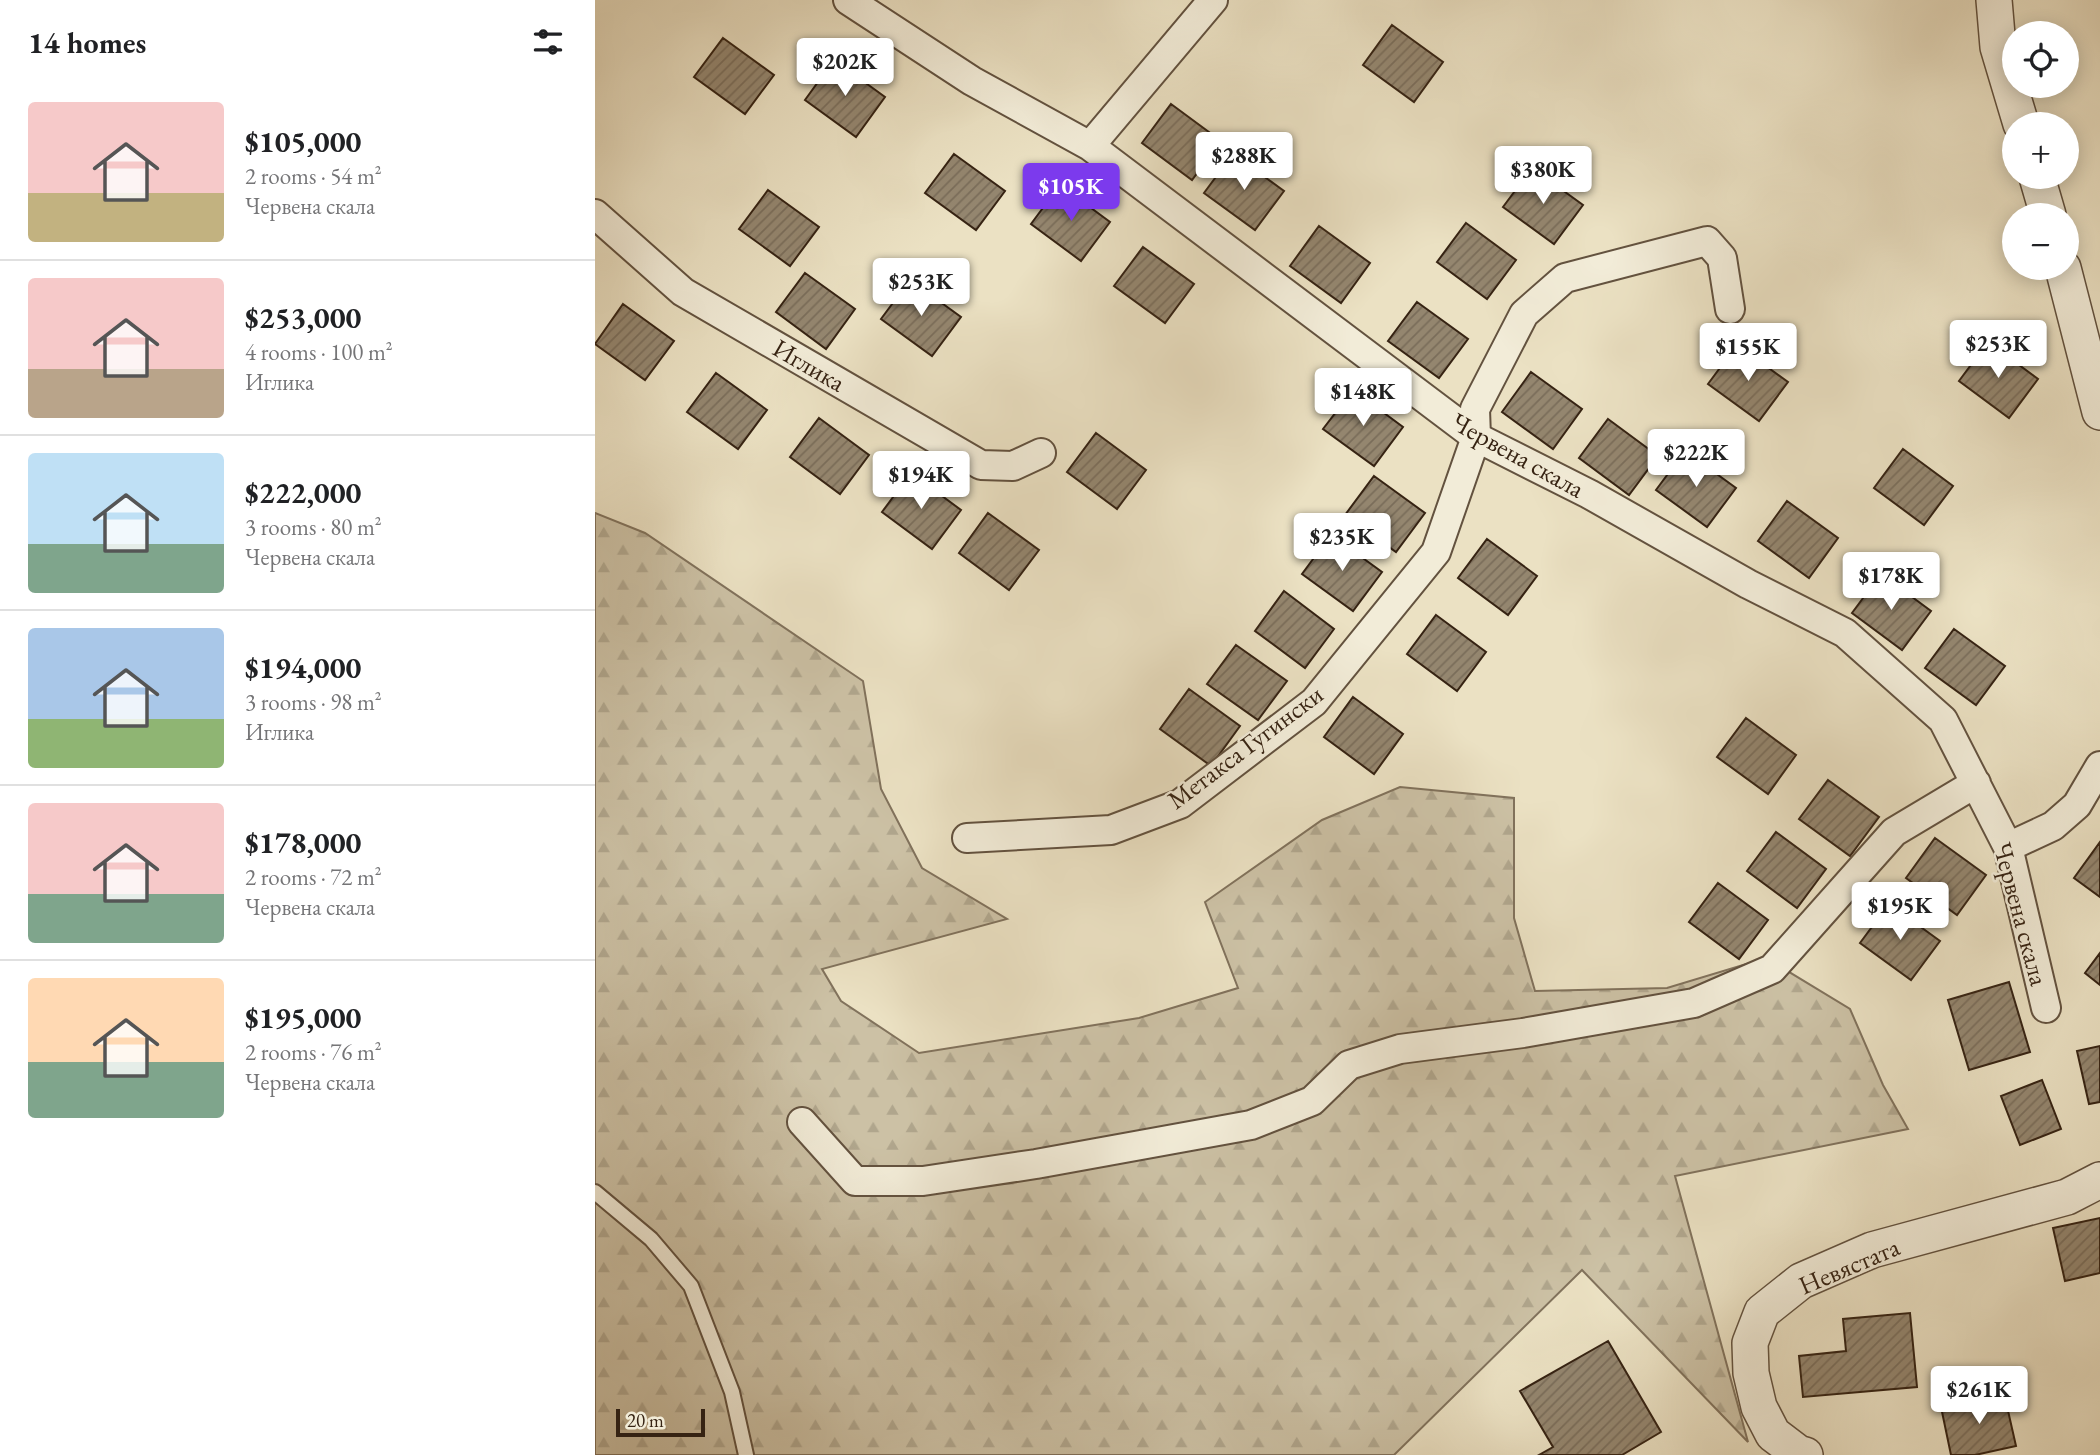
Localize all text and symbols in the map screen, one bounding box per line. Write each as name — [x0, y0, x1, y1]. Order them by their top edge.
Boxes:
map controls — [2002, 21, 2079, 280]
button: locate — [2002, 21, 2079, 98]
text: 14 homes — [28, 23, 146, 62]
icon: filters — [529, 23, 567, 61]
pin: $202K — [796, 38, 894, 98]
text: $202K — [813, 46, 877, 76]
button: + — [2002, 112, 2079, 189]
text: $105,000 — [245, 122, 361, 161]
icon: home — [84, 130, 168, 214]
pin: $288K — [1195, 132, 1293, 192]
text: $288K — [1212, 140, 1276, 170]
pin: $380K — [1494, 146, 1592, 206]
text: $380K — [1511, 154, 1575, 184]
text: 2 rooms · 54 m² — [245, 161, 382, 191]
pin: $105K — [1022, 164, 1120, 223]
text: $105K — [1039, 171, 1103, 201]
text: Червена скала — [245, 191, 375, 221]
button: − — [2002, 203, 2079, 280]
pin: $253K — [872, 258, 970, 318]
text: $253K — [889, 266, 953, 296]
text: $253,000 — [245, 298, 361, 337]
icon: home — [84, 306, 168, 390]
pin: $253K — [1949, 320, 2047, 380]
pin: $155K — [1699, 324, 1797, 383]
text: $253K — [1966, 328, 2030, 358]
street label: Иглика — [767, 331, 852, 400]
text: $155K — [1716, 331, 1780, 361]
text: 4 rooms · 100 m² — [245, 337, 393, 367]
text: Иглика — [245, 367, 314, 397]
pin: $148K — [1314, 368, 1412, 428]
text: $148K — [1331, 376, 1395, 406]
street label: Червена скала — [1445, 404, 1591, 506]
pin: $222K — [1647, 430, 1745, 489]
text: $222K — [1664, 437, 1728, 467]
pin: $194K — [872, 452, 970, 511]
text: $194K — [889, 459, 953, 489]
text: $222,000 — [245, 473, 361, 512]
icon: home — [84, 481, 168, 565]
text: 3 rooms · 80 m² — [245, 512, 382, 542]
pin: $235K — [1293, 514, 1391, 573]
text: $235K — [1310, 521, 1374, 551]
text: Червена скала — [245, 542, 375, 572]
pin: $178K — [1842, 552, 1940, 612]
text: $178K — [1859, 560, 1923, 590]
text: $194,000 — [245, 648, 361, 687]
icon: home — [84, 656, 168, 740]
street label: Метакса Гугински — [1160, 677, 1330, 817]
text: 3 rooms · 98 m² — [245, 687, 382, 717]
text: Иглика — [245, 717, 314, 747]
text: $178,000 — [245, 823, 361, 862]
icon: home — [84, 831, 168, 915]
street label: Червена скала — [1986, 839, 2057, 990]
text: 2 rooms · 72 m² — [245, 862, 382, 892]
pin: $195K — [1851, 883, 1949, 942]
text: $195K — [1868, 890, 1932, 920]
text: Червена скала — [245, 892, 375, 922]
text: $195,000 — [245, 998, 361, 1037]
icon: home — [84, 1006, 168, 1090]
text: 2 rooms · 76 m² — [245, 1037, 382, 1067]
text: Червена скала — [245, 1067, 375, 1097]
street label: Невястата — [1793, 1229, 1905, 1302]
pin: $261K — [1930, 1366, 2028, 1426]
text: $261K — [1947, 1374, 2011, 1404]
scale bar — [616, 1406, 705, 1438]
text: 20 m — [627, 1408, 664, 1433]

